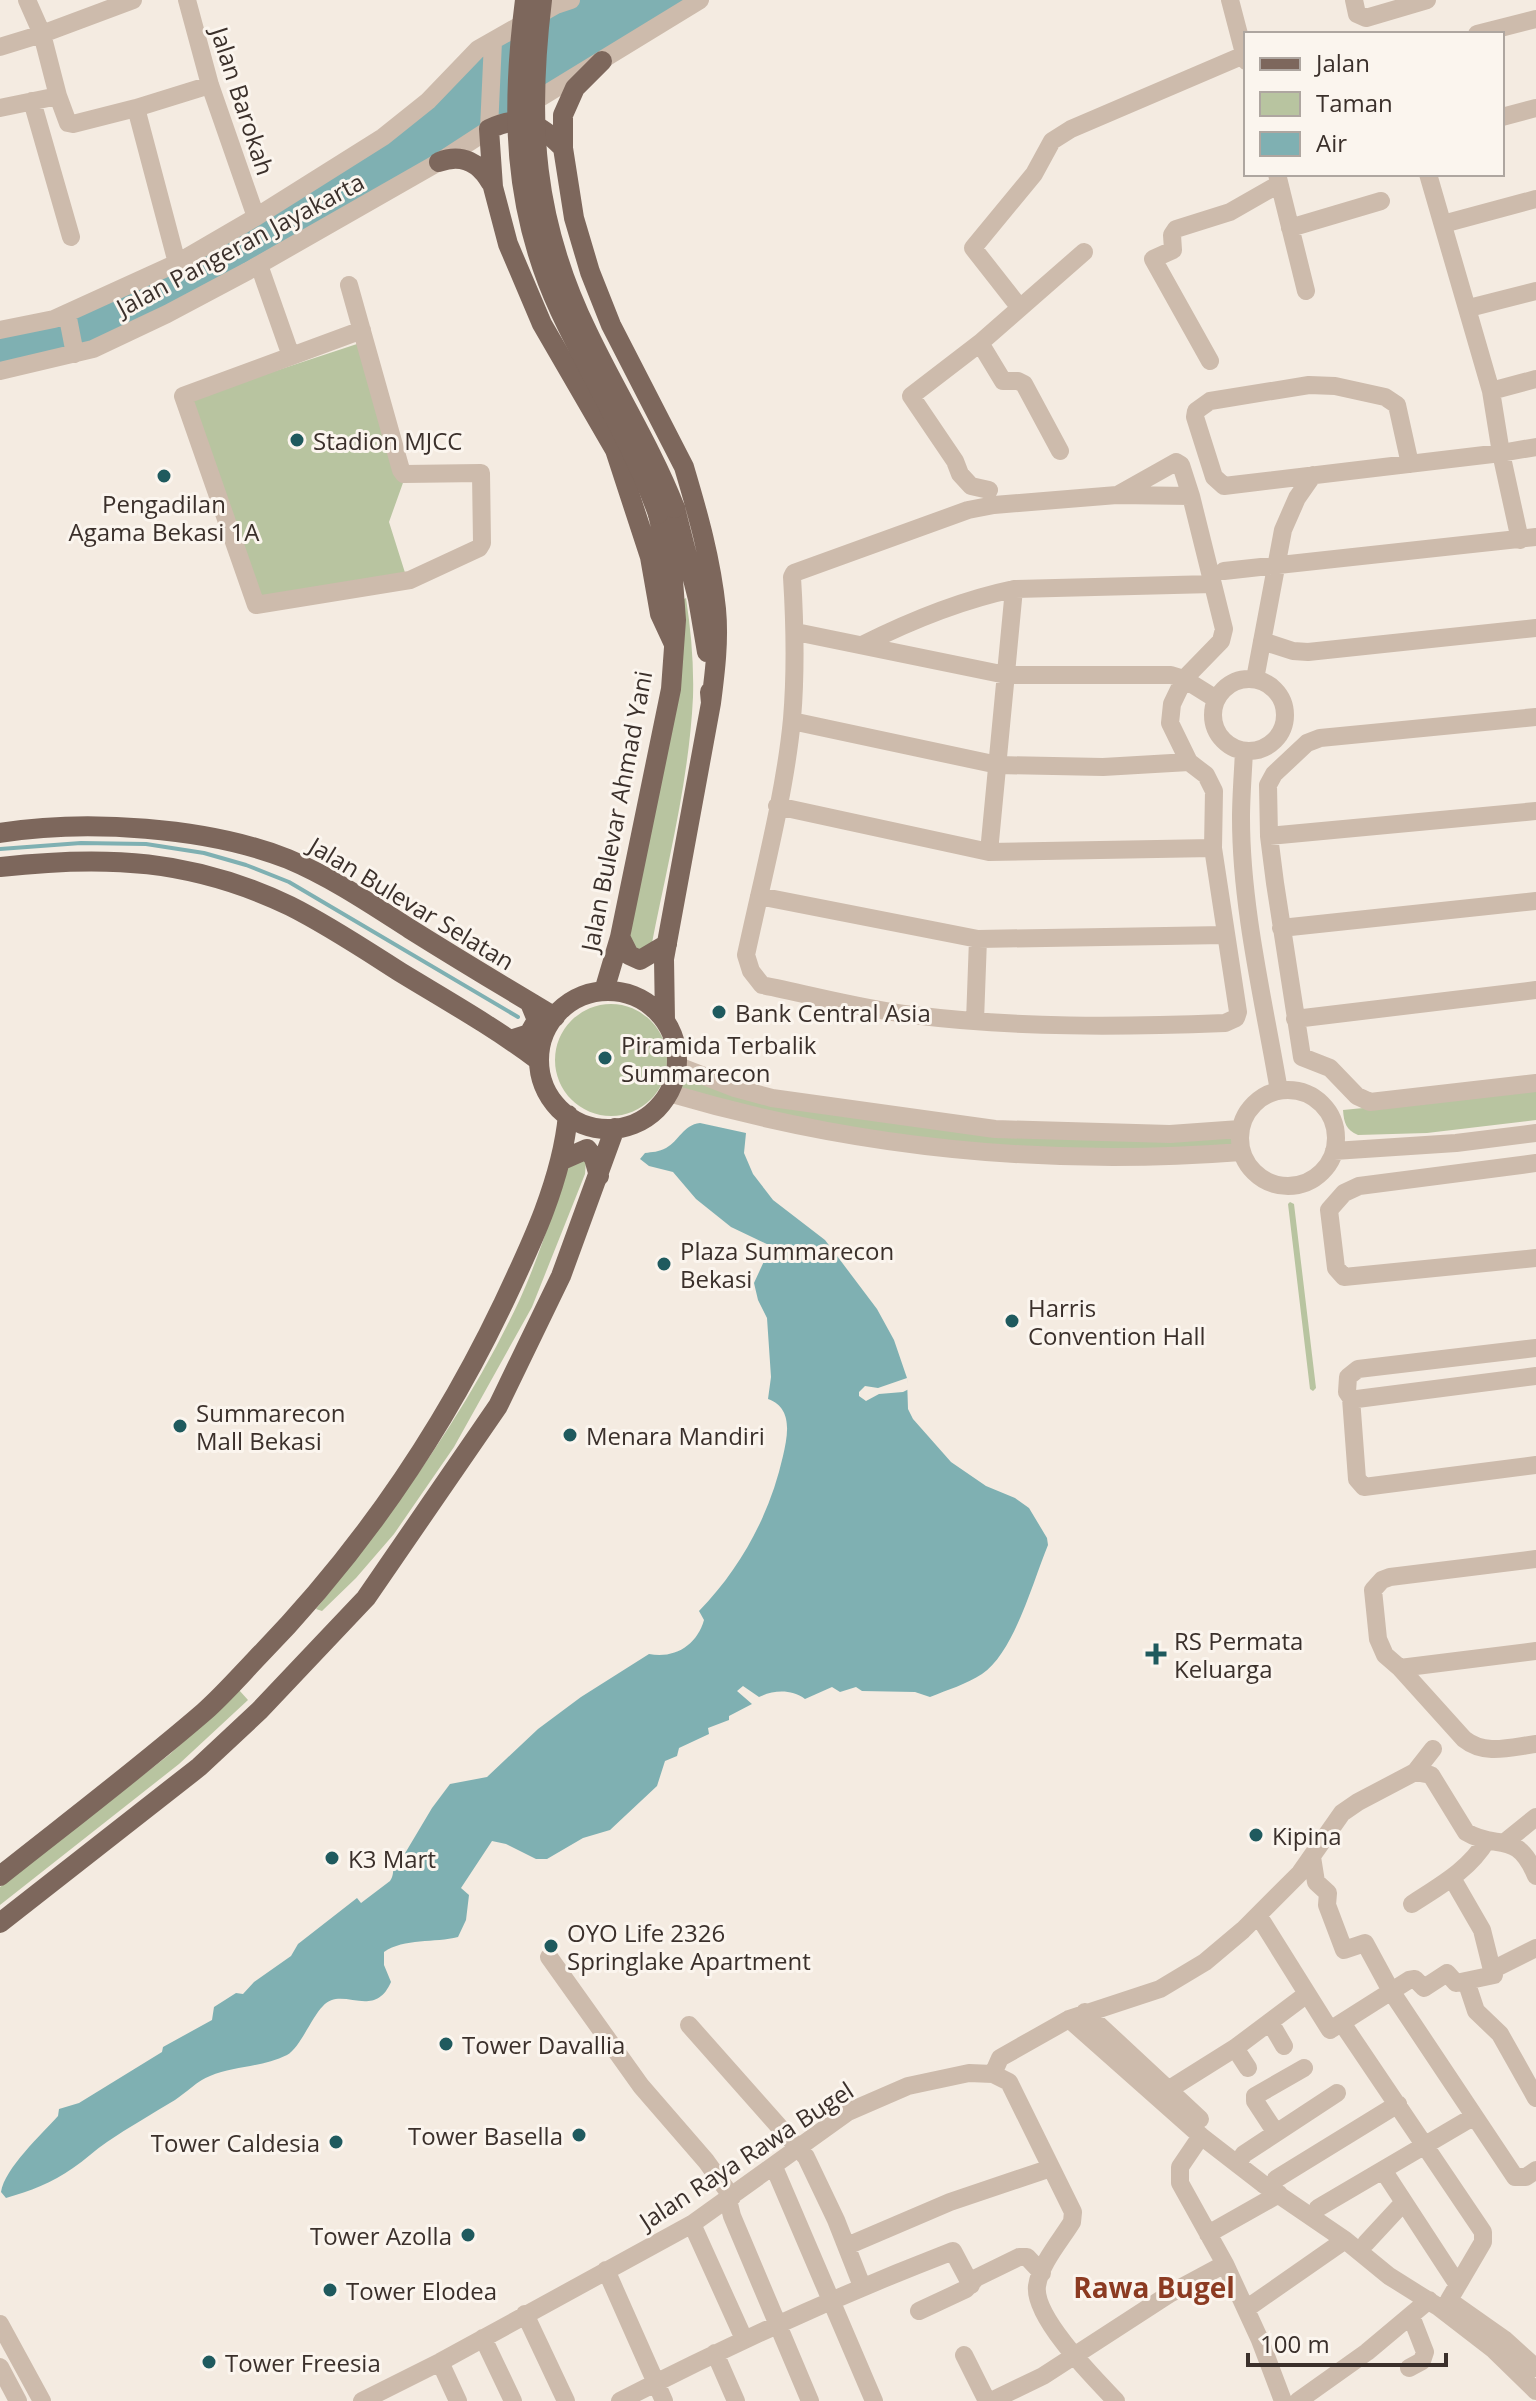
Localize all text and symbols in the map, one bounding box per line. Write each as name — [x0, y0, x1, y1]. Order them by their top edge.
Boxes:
street label: Jalan Barokah — [203, 21, 282, 179]
legend — [1244, 32, 1504, 176]
text: Jalan — [1314, 46, 1370, 79]
text: Taman — [1316, 86, 1393, 119]
text: Air — [1316, 126, 1347, 159]
street label: Jalan Pangeran Jayakarta — [109, 165, 370, 324]
place label: Stadion MJCC — [313, 424, 462, 457]
marker: Stadion MJCC — [288, 431, 306, 449]
marker: Pengadilan Agama Bekasi 1A — [155, 467, 173, 485]
place label: Pengadilan Agama Bekasi 1A — [69, 487, 260, 548]
street label: Jalan Bulevar Ahmad Yani — [572, 668, 659, 956]
street label: Jalan Bulevar Selatan — [302, 828, 521, 977]
place label: Bank Central Asia — [735, 996, 931, 1029]
marker: Bank Central Asia — [710, 1003, 728, 1021]
place label: Piramida Terbalik Summarecon — [621, 1028, 817, 1089]
marker: Piramida Terbalik Summarecon — [596, 1049, 614, 1067]
place label: Plaza Summarecon Bekasi — [680, 1234, 894, 1295]
marker: Plaza Summarecon Bekasi — [655, 1255, 673, 1273]
place label: Harris Convention Hall — [1028, 1291, 1206, 1352]
marker: Harris Convention Hall — [1003, 1312, 1021, 1330]
place label: Summarecon Mall Bekasi — [196, 1396, 346, 1457]
marker: Summarecon Mall Bekasi — [171, 1417, 189, 1435]
place label: Menara Mandiri — [586, 1419, 765, 1452]
marker: Menara Mandiri — [561, 1426, 579, 1444]
place label: RS Permata Keluarga — [1174, 1624, 1303, 1685]
marker: RS Permata Keluarga — [1145, 1643, 1167, 1665]
place label: Kipina — [1272, 1819, 1342, 1852]
marker: Kipina — [1247, 1826, 1265, 1844]
place label: K3 Mart — [348, 1842, 436, 1875]
marker: K3 Mart — [323, 1849, 341, 1867]
place label: OYO Life 2326 Springlake Apartment — [567, 1916, 811, 1977]
marker: OYO Life 2326 Springlake Apartment — [542, 1937, 560, 1955]
place label: Tower Davallia — [462, 2028, 625, 2061]
marker: Tower Davallia — [437, 2035, 455, 2053]
street label: Jalan Raya Rawa Bugel — [631, 2073, 859, 2238]
place label: Tower Basella — [408, 2119, 563, 2152]
place label: Tower Caldesia — [151, 2126, 320, 2159]
marker: Tower Basella — [570, 2126, 588, 2144]
marker: Tower Caldesia — [327, 2133, 345, 2151]
place label: Tower Azolla — [310, 2219, 452, 2252]
marker: Tower Azolla — [459, 2226, 477, 2244]
district label: Rawa Bugel — [1073, 2268, 1235, 2306]
place label: Tower Elodea — [346, 2274, 497, 2307]
marker: Tower Elodea — [321, 2281, 339, 2299]
scale bar — [1248, 2317, 1446, 2367]
text: 100 m — [1260, 2327, 1330, 2360]
place label: Tower Freesia — [225, 2346, 381, 2379]
marker: Tower Freesia — [200, 2353, 218, 2371]

